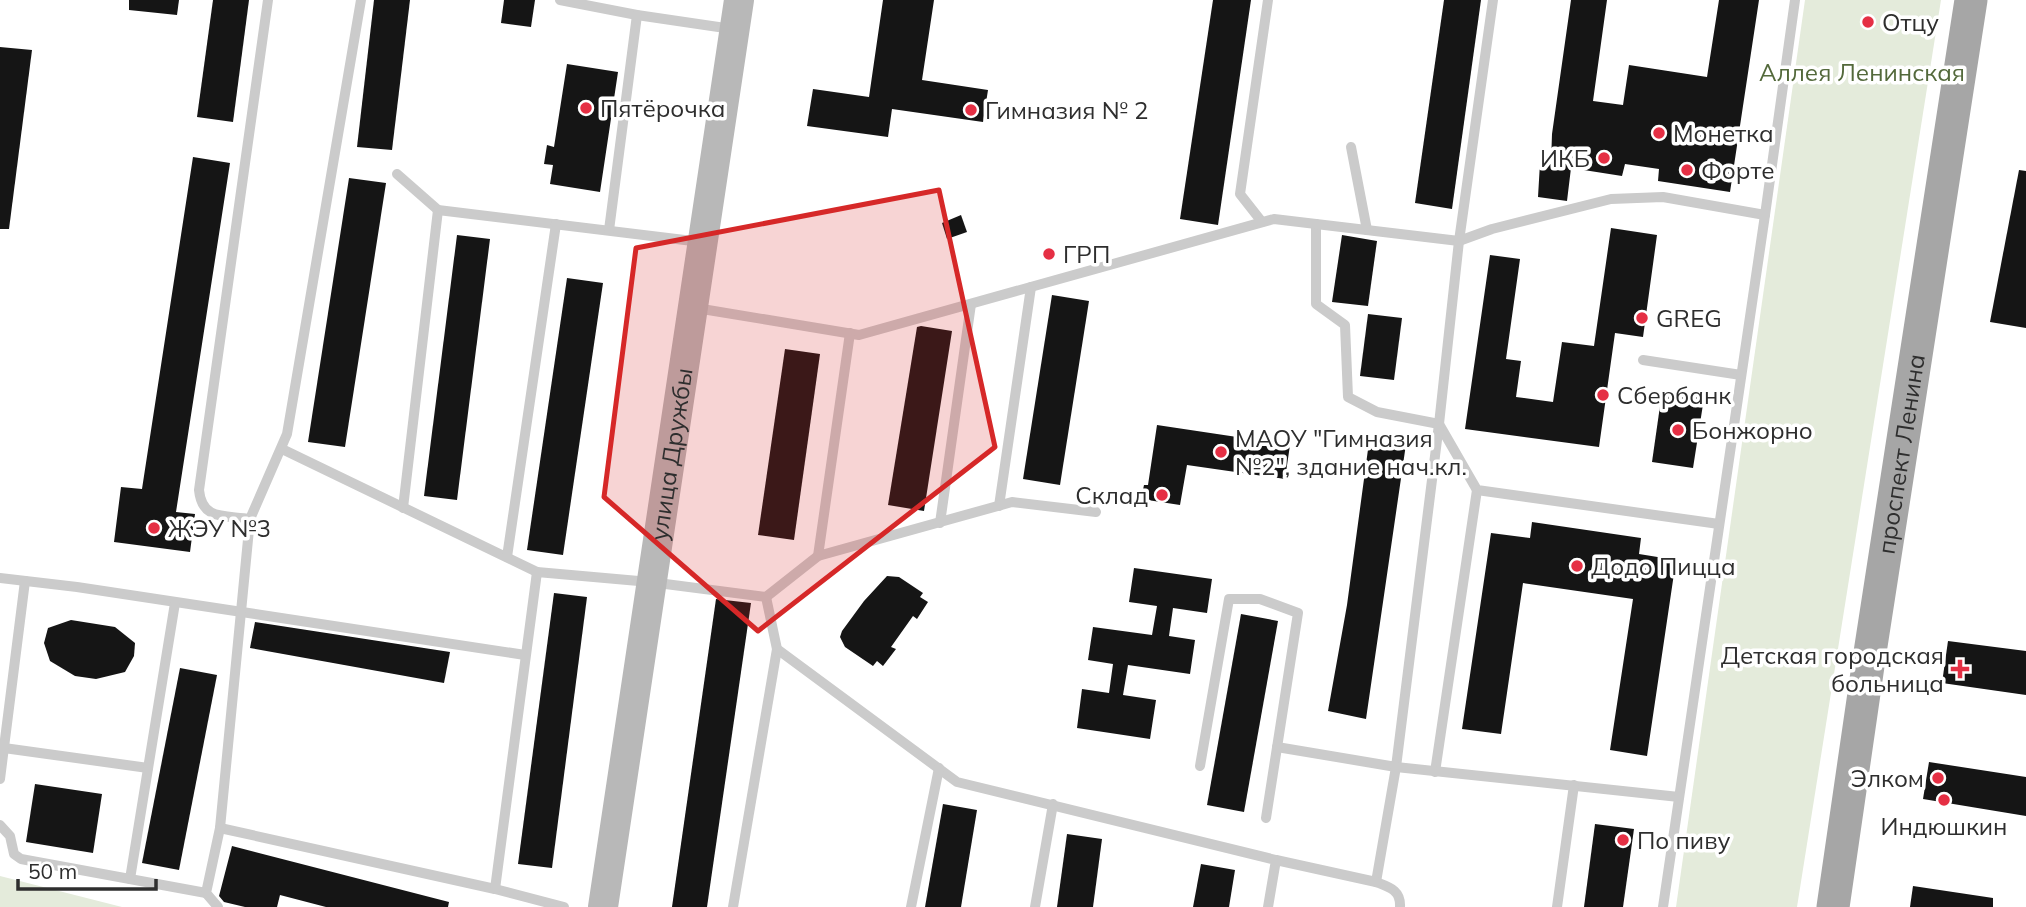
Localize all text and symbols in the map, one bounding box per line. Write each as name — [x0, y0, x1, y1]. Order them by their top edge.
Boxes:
place label: Отцу — [1882, 7, 1939, 37]
marker: Отцу — [1860, 14, 1876, 30]
park label: Аллея Ленинская — [1759, 57, 1965, 87]
place label: Пятёрочка — [600, 93, 725, 123]
place label: Гимназия № 2 — [985, 95, 1149, 125]
marker: Пятёрочка — [578, 100, 594, 116]
marker: Гимназия № 2 — [963, 102, 979, 118]
place label: Монетка — [1673, 118, 1774, 148]
marker: Монетка — [1651, 125, 1667, 141]
place label: ИКБ — [1540, 143, 1590, 173]
marker: ИКБ — [1596, 150, 1612, 166]
place label: Форте — [1701, 155, 1775, 185]
marker: Форте — [1679, 162, 1695, 178]
place label: ГРП — [1063, 239, 1110, 269]
marker: ГРП — [1041, 246, 1057, 262]
place label: GREG — [1656, 303, 1722, 333]
marker: GREG — [1634, 310, 1650, 326]
street label: проспект Ленина — [1870, 352, 1931, 556]
street label: улица Дружбы — [643, 366, 699, 542]
place label: Сбербанк — [1617, 380, 1731, 410]
marker: Сбербанк — [1595, 387, 1611, 403]
place label: Бонжорно — [1692, 415, 1813, 445]
marker: Бонжорно — [1670, 422, 1686, 438]
place label: МАОУ "Гимназия №2", здание нач.кл. — [1235, 423, 1467, 481]
marker: МАОУ "Гимназия №2", здание нач.кл. — [1213, 444, 1229, 460]
place label: Склад — [1075, 480, 1148, 510]
marker: Склад — [1154, 487, 1170, 503]
place label: ЖЭУ №3 — [168, 513, 271, 543]
marker: ЖЭУ №3 — [146, 520, 162, 536]
place label: Додо Пицца — [1591, 551, 1736, 581]
marker: Додо Пицца — [1569, 558, 1585, 574]
place label: Детская городская больница — [1721, 640, 1944, 698]
marker: Детская городская больница — [1950, 659, 1970, 679]
place label: Элком — [1851, 763, 1924, 793]
marker: Элком — [1930, 770, 1946, 786]
marker: Индюшкин — [1936, 792, 1952, 808]
place label: Индюшкин — [1881, 811, 2007, 841]
place label: По пиву — [1637, 825, 1731, 855]
marker: По пиву — [1615, 832, 1631, 848]
scale bar — [18, 848, 156, 892]
text: 50 m — [28, 858, 77, 884]

